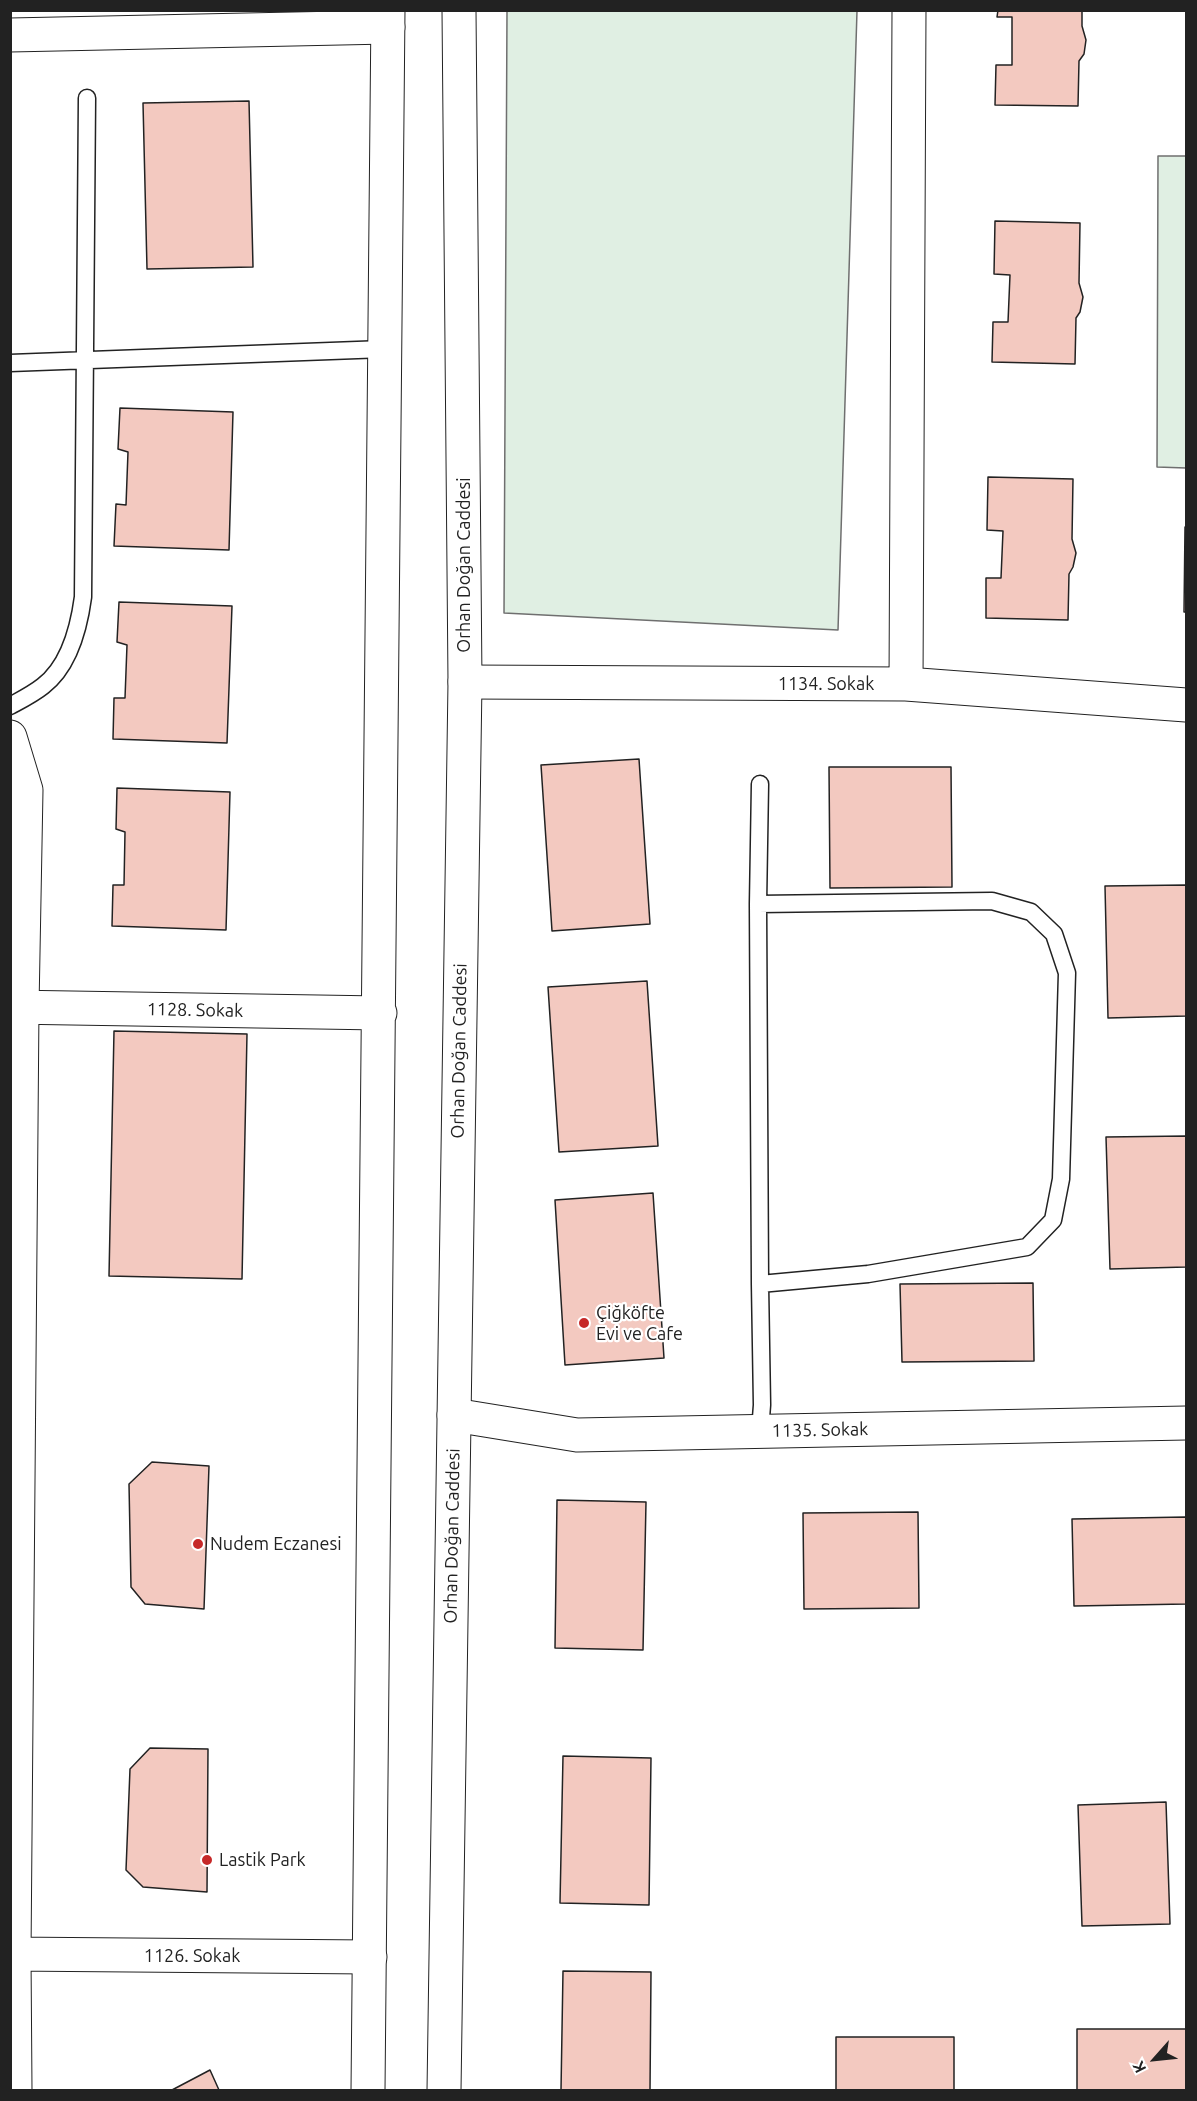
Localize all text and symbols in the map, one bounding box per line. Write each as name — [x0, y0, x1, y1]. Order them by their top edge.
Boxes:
street label: Orhan Doğan Caddesi — [453, 477, 475, 653]
street label: 1134. Sokak — [778, 673, 874, 695]
street label: Orhan Doğan Caddesi — [447, 963, 471, 1139]
street label: 1128. Sokak — [147, 998, 243, 1022]
place label: Çiğköfte Evi ve Cafe — [596, 1302, 683, 1344]
marker: Çiğköfte Evi ve Cafe — [577, 1316, 591, 1330]
street label: 1135. Sokak — [772, 1418, 868, 1442]
street label: Orhan Doğan Caddesi — [440, 1448, 464, 1624]
place label: Nudem Eczanesi — [210, 1533, 342, 1555]
marker: Nudem Eczanesi — [191, 1537, 205, 1551]
place label: Lastik Park — [219, 1849, 306, 1871]
marker: Lastik Park — [200, 1853, 214, 1867]
street label: 1126. Sokak — [144, 1945, 240, 1967]
north arrow — [1125, 2029, 1185, 2089]
text: K — [1129, 2058, 1149, 2076]

